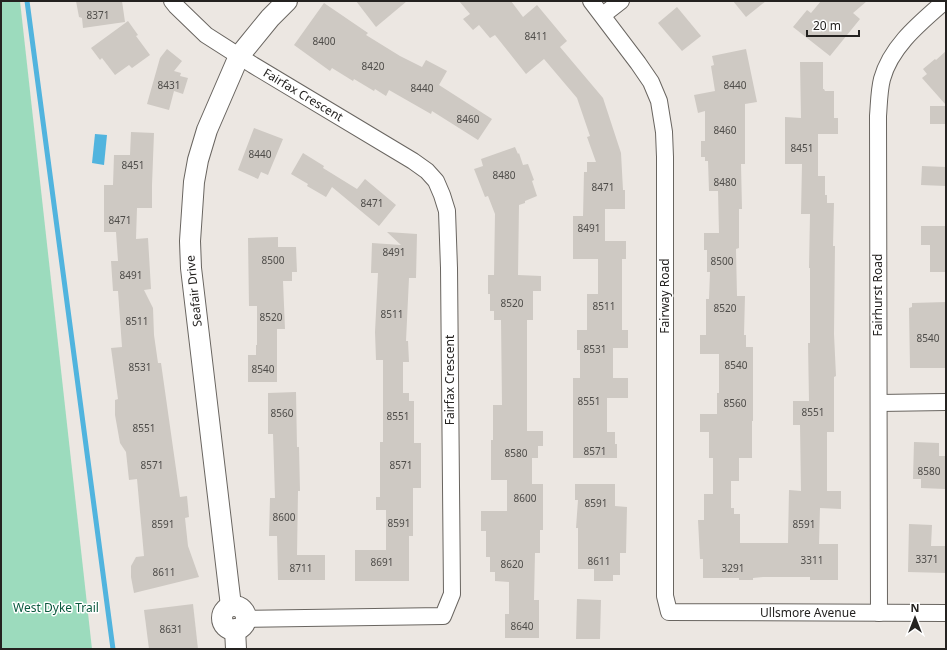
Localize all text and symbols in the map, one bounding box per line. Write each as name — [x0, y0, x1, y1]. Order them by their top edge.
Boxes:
house number: 8371 — [87, 8, 109, 22]
scale bar — [807, 12, 859, 38]
text: 20 m — [813, 17, 841, 34]
house number: 8411 — [525, 29, 547, 43]
house number: 8400 — [313, 34, 336, 48]
house number: 8420 — [362, 59, 385, 73]
street label: Fairfax Crescent — [260, 64, 347, 125]
house number: 8431 — [158, 78, 180, 92]
house number: 8440 — [724, 78, 747, 92]
house number: 8440 — [411, 81, 434, 95]
house number: 8460 — [457, 112, 480, 126]
house number: 8460 — [714, 123, 737, 137]
house number: 8451 — [791, 141, 813, 155]
house number: 8440 — [249, 147, 272, 161]
house number: 8451 — [122, 158, 144, 172]
house number: 8480 — [493, 168, 516, 182]
house number: 8480 — [714, 175, 737, 189]
house number: 8471 — [592, 180, 614, 194]
house number: 8471 — [361, 196, 383, 210]
house number: 8471 — [109, 213, 131, 227]
house number: 8491 — [578, 221, 600, 235]
house number: 8491 — [383, 245, 405, 259]
house number: 8500 — [262, 253, 285, 267]
street label: Seafair Drive — [181, 254, 206, 328]
house number: 8500 — [711, 254, 734, 268]
street label: Fairhurst Road — [869, 254, 886, 336]
street label: Fairway Road — [656, 258, 673, 334]
house number: 8491 — [120, 268, 142, 282]
house number: 8520 — [501, 296, 524, 310]
house number: 8511 — [593, 299, 615, 313]
house number: 8520 — [714, 301, 737, 315]
house number: 8511 — [381, 307, 403, 321]
house number: 8520 — [260, 310, 283, 324]
house number: 8511 — [126, 314, 148, 328]
house number: 8540 — [917, 331, 940, 345]
street label: Fairfax Crescent — [441, 334, 458, 425]
house number: 8531 — [584, 342, 606, 356]
house number: 8540 — [725, 358, 748, 372]
house number: 8531 — [129, 360, 151, 374]
house number: 8540 — [252, 362, 275, 376]
house number: 8551 — [578, 394, 600, 408]
house number: 8560 — [724, 396, 747, 410]
house number: 8551 — [802, 405, 824, 419]
house number: 8560 — [271, 406, 294, 420]
house number: 8551 — [387, 409, 409, 423]
house number: 8551 — [133, 421, 155, 435]
house number: 8571 — [584, 444, 606, 458]
house number: 8580 — [505, 446, 528, 460]
house number: 8571 — [141, 458, 163, 472]
house number: 8571 — [390, 458, 412, 472]
house number: 8580 — [918, 464, 941, 478]
house number: 8600 — [514, 491, 537, 505]
house number: 8591 — [585, 496, 607, 510]
house number: 8600 — [273, 510, 296, 524]
house number: 8591 — [388, 516, 410, 530]
house number: 8591 — [152, 517, 174, 531]
house number: 8591 — [793, 517, 815, 531]
house number: 3371 — [916, 552, 938, 566]
house number: 3311 — [801, 553, 823, 567]
house number: 8611 — [588, 554, 610, 568]
house number: 8691 — [371, 555, 393, 569]
house number: 8620 — [501, 557, 524, 571]
house number: 8711 — [290, 561, 312, 575]
house number: 3291 — [722, 561, 744, 575]
house number: 8611 — [153, 565, 175, 579]
north arrow — [895, 598, 935, 638]
park label: West Dyke Trail — [13, 599, 99, 616]
text: N — [911, 600, 919, 615]
street label: Ullsmore Avenue — [760, 604, 856, 621]
house number: 8640 — [511, 619, 534, 633]
house number: 8631 — [160, 622, 182, 636]

